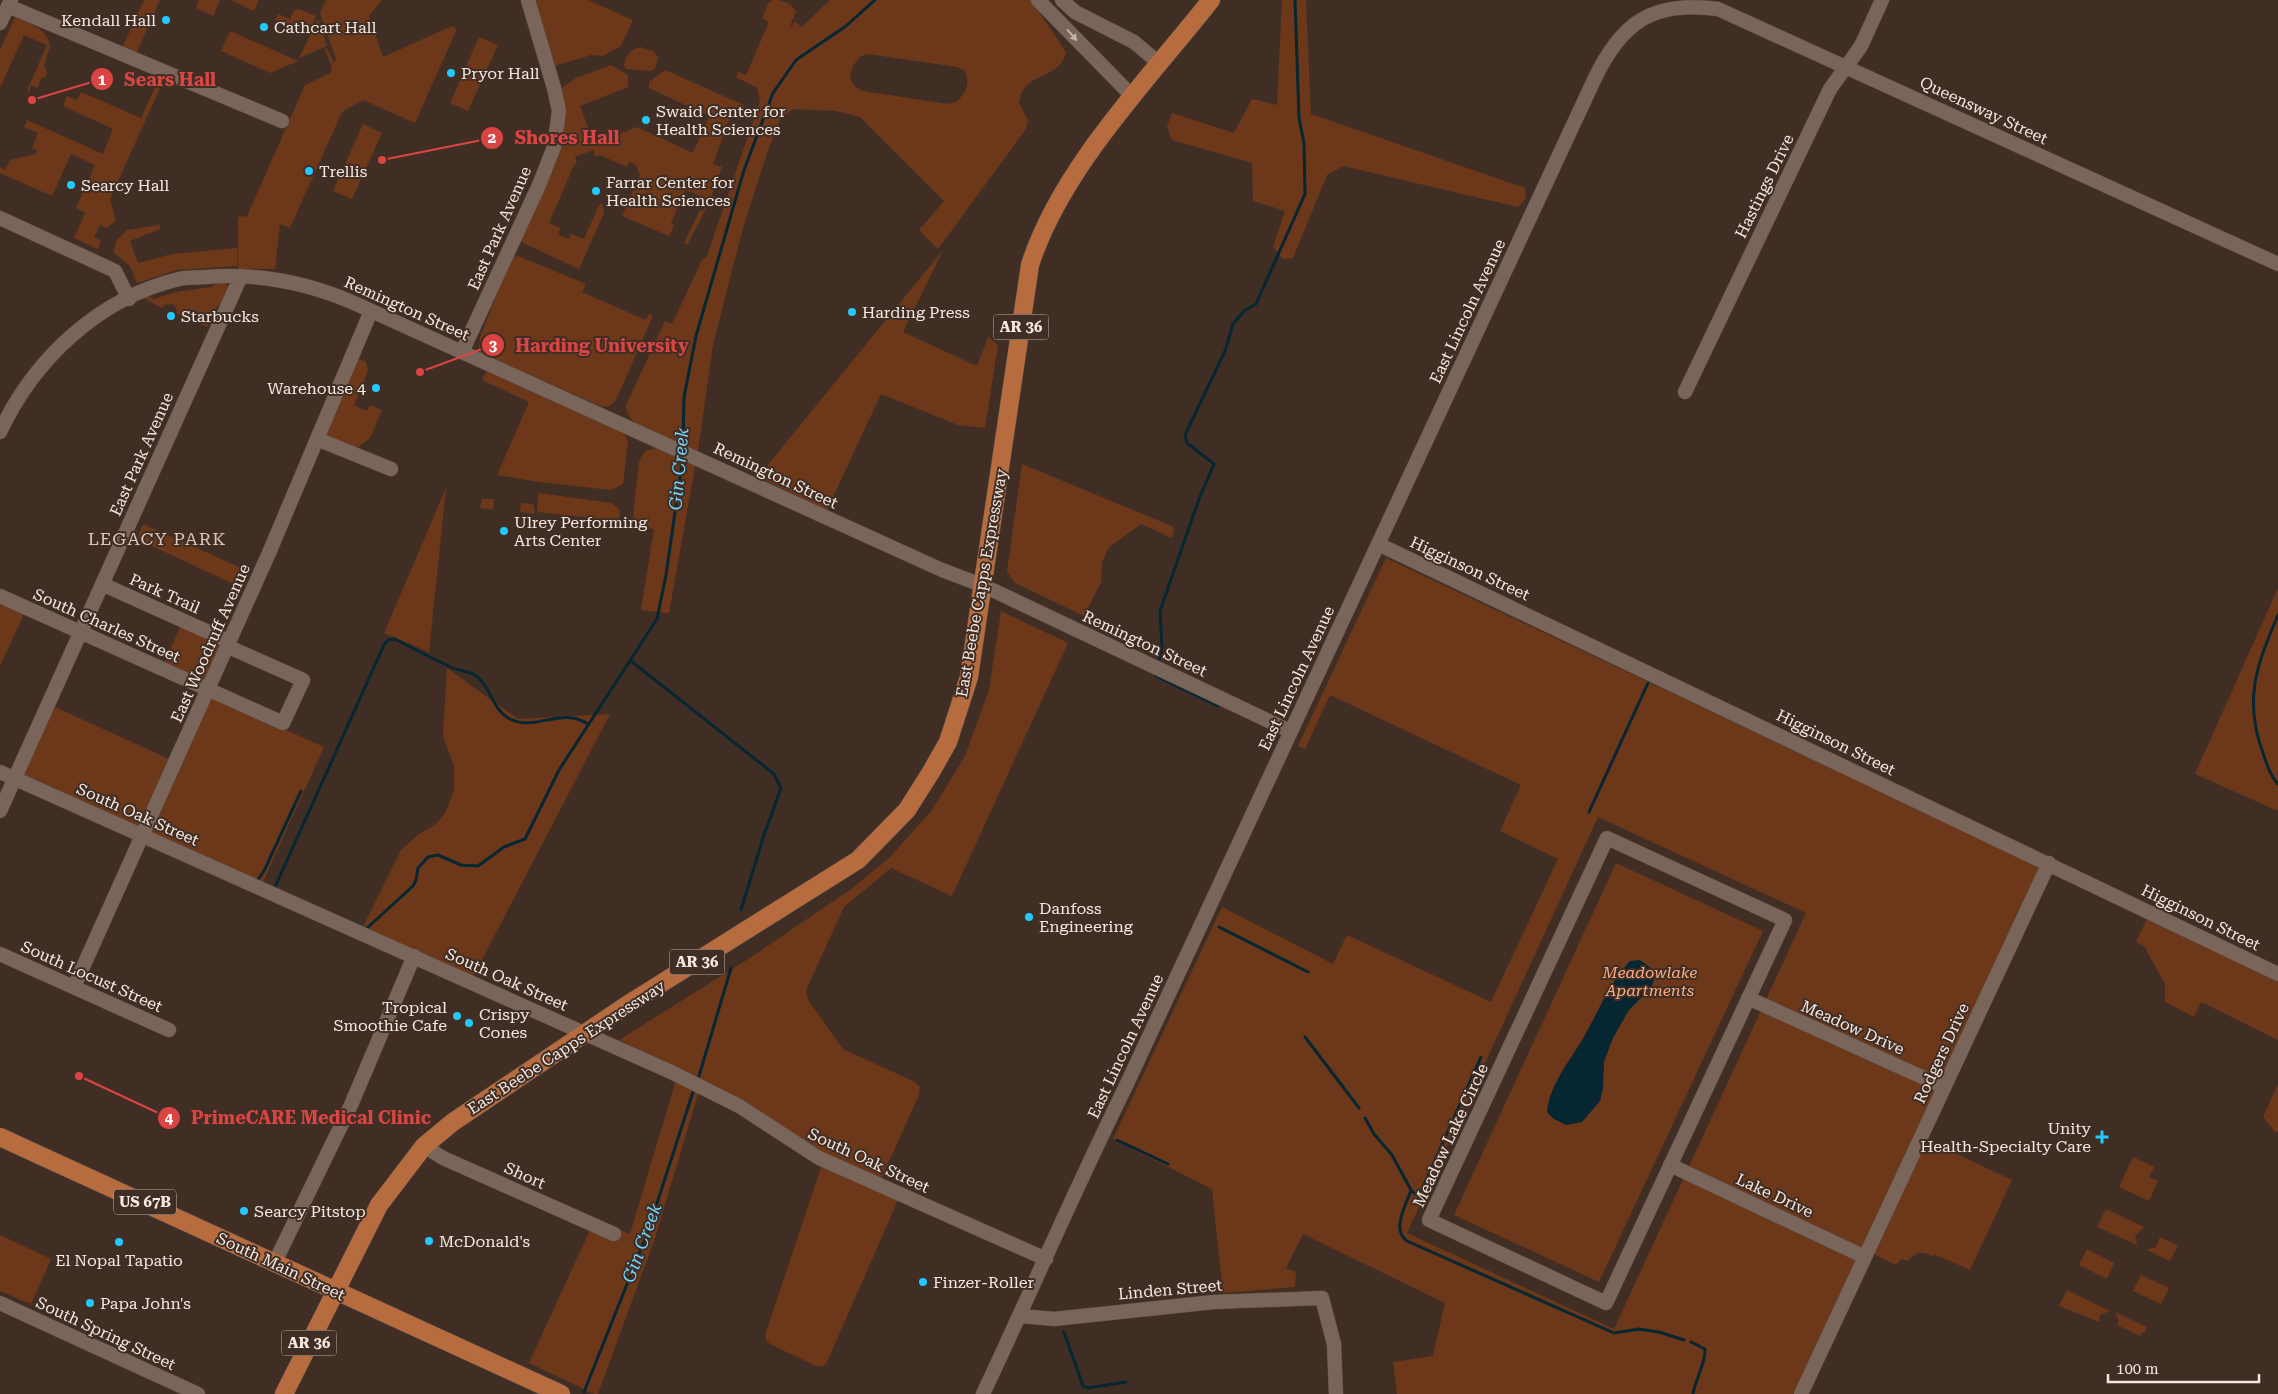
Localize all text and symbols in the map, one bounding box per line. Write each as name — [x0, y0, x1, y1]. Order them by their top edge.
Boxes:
place label: Kendall Hall — [61, 11, 156, 30]
marker: Kendall Hall — [160, 14, 172, 26]
place label: Cathcart Hall — [274, 18, 377, 37]
marker: Cathcart Hall — [258, 21, 270, 33]
one-way arrow — [1066, 28, 1078, 40]
callout: Sears Hall — [89, 63, 226, 96]
place label: Pryor Hall — [461, 64, 540, 83]
marker: Pryor Hall — [445, 67, 457, 79]
text: Sears Hall — [124, 69, 216, 90]
text: 1 — [98, 71, 107, 89]
street label: Queensway Street — [1917, 73, 2051, 148]
place label: Swaid Center for Health Sciences — [656, 102, 786, 139]
marker: Swaid Center for Health Sciences — [640, 114, 652, 126]
callout: Shores Hall — [479, 121, 629, 154]
text: Shores Hall — [515, 127, 619, 148]
text: 2 — [488, 129, 496, 147]
street label: Hastings Drive — [1731, 131, 1798, 241]
place label: Trellis — [319, 162, 368, 181]
street label: East Park Avenue — [464, 163, 535, 293]
marker: Trellis — [303, 165, 315, 177]
place label: Farrar Center for Health Sciences — [606, 173, 735, 210]
place label: Searcy Hall — [81, 176, 169, 195]
marker: Searcy Hall — [65, 179, 77, 191]
marker: Farrar Center for Health Sciences — [590, 185, 602, 197]
street label: East Lincoln Avenue — [1426, 236, 1509, 387]
street label: Remington Street — [341, 272, 472, 345]
place label: Harding Press — [862, 303, 970, 322]
marker: Harding Press — [846, 306, 858, 318]
place label: Starbucks — [181, 307, 259, 326]
marker: Starbucks — [165, 310, 177, 322]
road number: AR 36 — [994, 314, 1048, 340]
callout: Harding University — [480, 329, 699, 362]
text: Harding University — [515, 335, 689, 356]
text: 3 — [489, 337, 498, 355]
place label: Warehouse 4 — [267, 379, 366, 398]
marker: Warehouse 4 — [370, 382, 382, 394]
street label: East Park Avenue — [106, 389, 177, 519]
water label: Gin Creek — [664, 426, 693, 511]
street label: Remington Street — [711, 438, 841, 513]
street label: East Beebe Capps Expressway — [952, 467, 1011, 699]
place label: Ulrey Performing Arts Center — [514, 513, 648, 550]
marker: Ulrey Performing Arts Center — [498, 525, 510, 537]
district label: LEGACY PARK — [88, 528, 226, 549]
street label: Higginson Street — [1407, 532, 1533, 605]
street label: East Woodruff Avenue — [167, 561, 254, 725]
street label: Park Trail — [127, 570, 203, 617]
street label: South Charles Street — [30, 585, 183, 666]
street label: East Lincoln Avenue — [1255, 603, 1338, 754]
street label: Remington Street — [1080, 606, 1210, 681]
street label: Higginson Street — [1773, 705, 1898, 779]
street label: South Oak Street — [74, 779, 202, 850]
street label: Higginson Street — [2138, 880, 2263, 954]
place label: Danfoss Engineering — [1039, 899, 1134, 936]
marker: Danfoss Engineering — [1023, 911, 1035, 923]
street label: South Locust Street — [18, 937, 165, 1016]
street label: South Oak Street — [443, 944, 571, 1015]
road number: AR 36 — [670, 950, 724, 974]
park label: Meadowlake Apartments — [1602, 963, 1697, 1000]
street label: East Lincoln Avenue — [1084, 971, 1167, 1122]
street label: East Beebe Capps Expressway — [464, 976, 669, 1118]
street label: Meadow Drive — [1798, 996, 1908, 1059]
place label: Tropical Smoothie Cafe — [333, 998, 447, 1035]
street label: Rodgers Drive — [1910, 1000, 1973, 1106]
place label: Crispy Cones — [479, 1005, 530, 1042]
marker: Tropical Smoothie Cafe — [451, 1010, 463, 1022]
marker: Crispy Cones — [463, 1017, 475, 1029]
street label: Meadow Lake Circle — [1409, 1060, 1492, 1210]
callout: PrimeCARE Medical Clinic — [156, 1102, 442, 1135]
text: PrimeCARE Medical Clinic — [191, 1107, 431, 1128]
text: 4 — [165, 1109, 174, 1127]
place label: Unity Health-Specialty Care — [1920, 1119, 2092, 1156]
street label: South Oak Street — [805, 1124, 933, 1197]
marker: Unity Health-Specialty Care — [2095, 1130, 2109, 1144]
street label: Short — [501, 1158, 548, 1193]
street label: Lake Drive — [1733, 1169, 1817, 1222]
road number: US 67B — [114, 1190, 176, 1214]
water label: Gin Creek — [617, 1200, 666, 1285]
place label: Searcy Pitstop — [254, 1202, 366, 1221]
marker: Searcy Pitstop — [238, 1205, 250, 1217]
street label: South Main Street — [214, 1228, 348, 1305]
place label: McDonald's — [439, 1232, 531, 1251]
marker: McDonald's — [423, 1235, 435, 1247]
marker: El Nopal Tapatio — [113, 1236, 125, 1248]
place label: El Nopal Tapatio — [55, 1251, 183, 1270]
place label: Finzer-Roller — [933, 1273, 1034, 1292]
street label: Linden Street — [1117, 1275, 1223, 1304]
marker: Finzer-Roller — [917, 1276, 929, 1288]
street label: South Spring Street — [33, 1293, 179, 1374]
place label: Papa John's — [100, 1294, 191, 1313]
marker: Papa John's — [84, 1297, 96, 1309]
road number: AR 36 — [282, 1330, 336, 1356]
scale bar — [2108, 1352, 2259, 1384]
text: 100 m — [2116, 1360, 2159, 1378]

